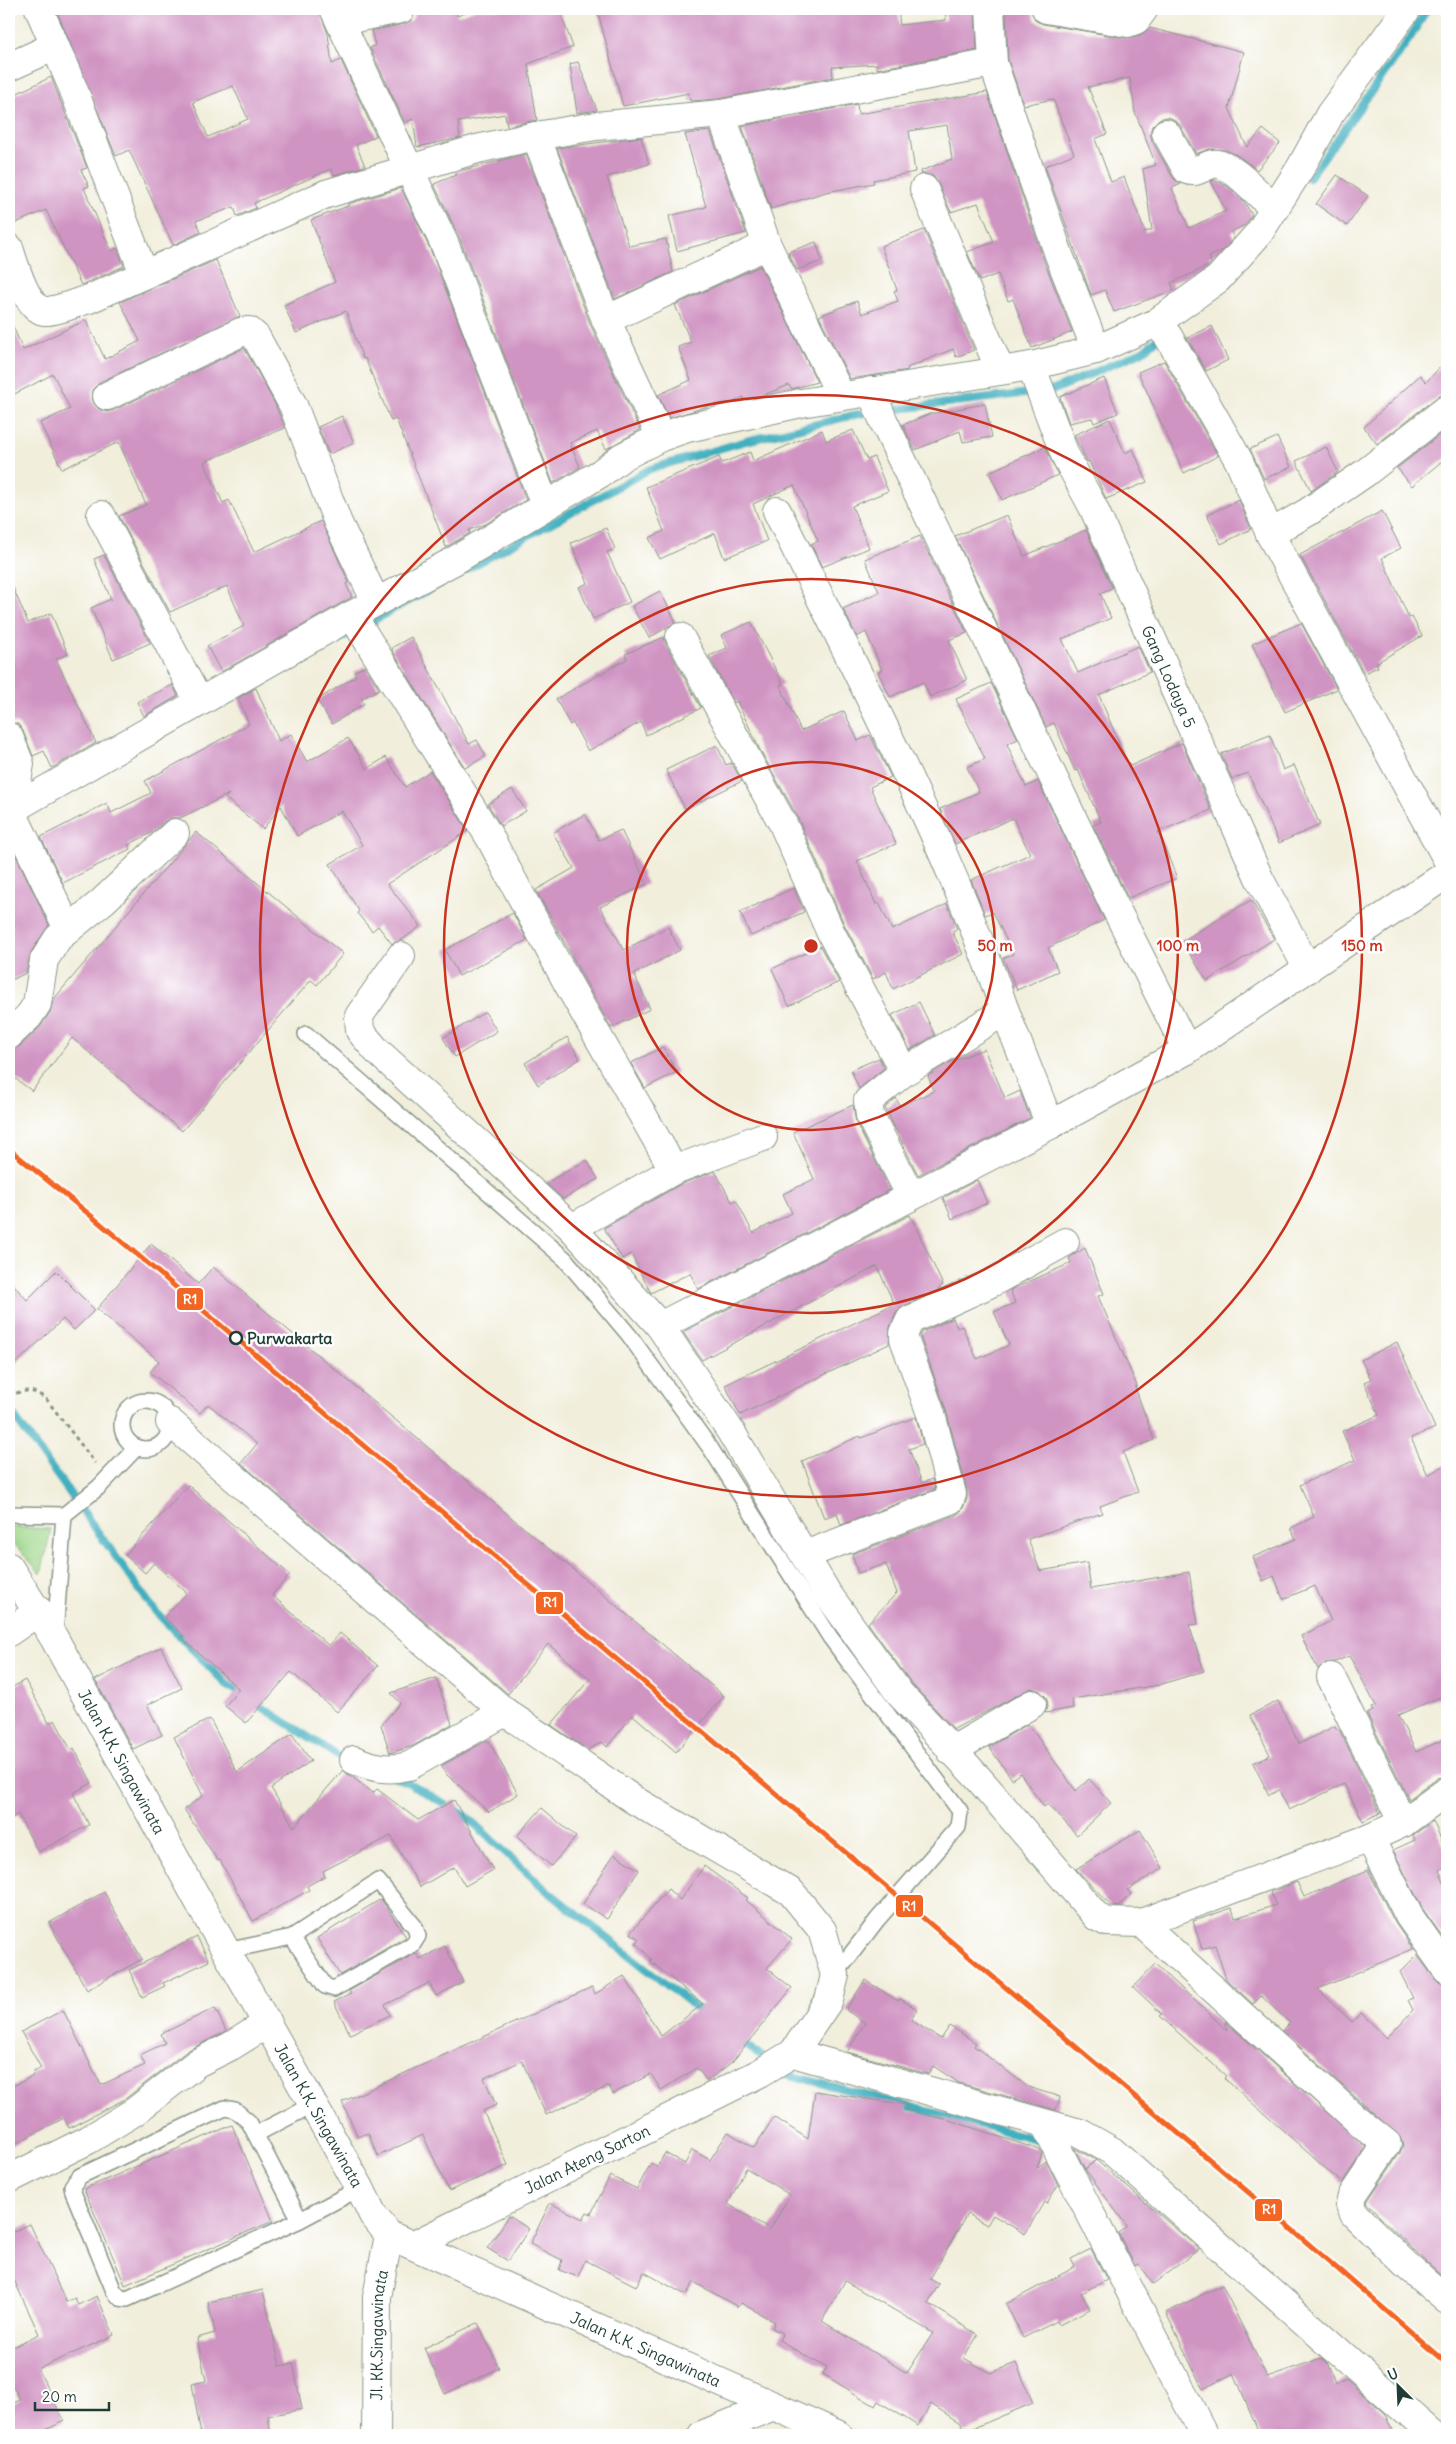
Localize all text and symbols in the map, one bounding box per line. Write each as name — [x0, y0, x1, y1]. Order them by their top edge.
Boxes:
street label: Gang Lodaya 5 — [1137, 622, 1200, 731]
text: 50 m — [977, 936, 1013, 955]
text: 100 m — [1157, 936, 1199, 955]
text: 150 m — [1341, 936, 1383, 955]
centre of rings — [802, 937, 820, 955]
line badge: R1 — [176, 1287, 204, 1311]
text: R1 — [183, 1290, 197, 1308]
place label: Purwakarta — [247, 1328, 332, 1348]
marker: Purwakarta — [229, 1331, 243, 1345]
line badge: R1 — [535, 1591, 564, 1615]
text: R1 — [543, 1593, 557, 1611]
street label: Jalan K.K. Singawinata — [74, 1686, 170, 1837]
line badge: R1 — [895, 1894, 924, 1918]
text: R1 — [902, 1897, 916, 1915]
street label: Jalan K.K. Singawinata — [270, 2040, 368, 2191]
street label: Jalan Ateng Sarton — [521, 2120, 653, 2198]
line badge: R1 — [1254, 2198, 1283, 2222]
text: R1 — [1262, 2200, 1276, 2218]
street label: Jl. KK.Singawinata — [366, 2268, 392, 2401]
street label: Jalan K.K. Singawinata — [568, 2307, 724, 2391]
north arrow — [1374, 2362, 1424, 2412]
text: U — [1385, 2364, 1401, 2384]
scale bar — [35, 2379, 109, 2411]
text: 20 m — [42, 2387, 77, 2406]

